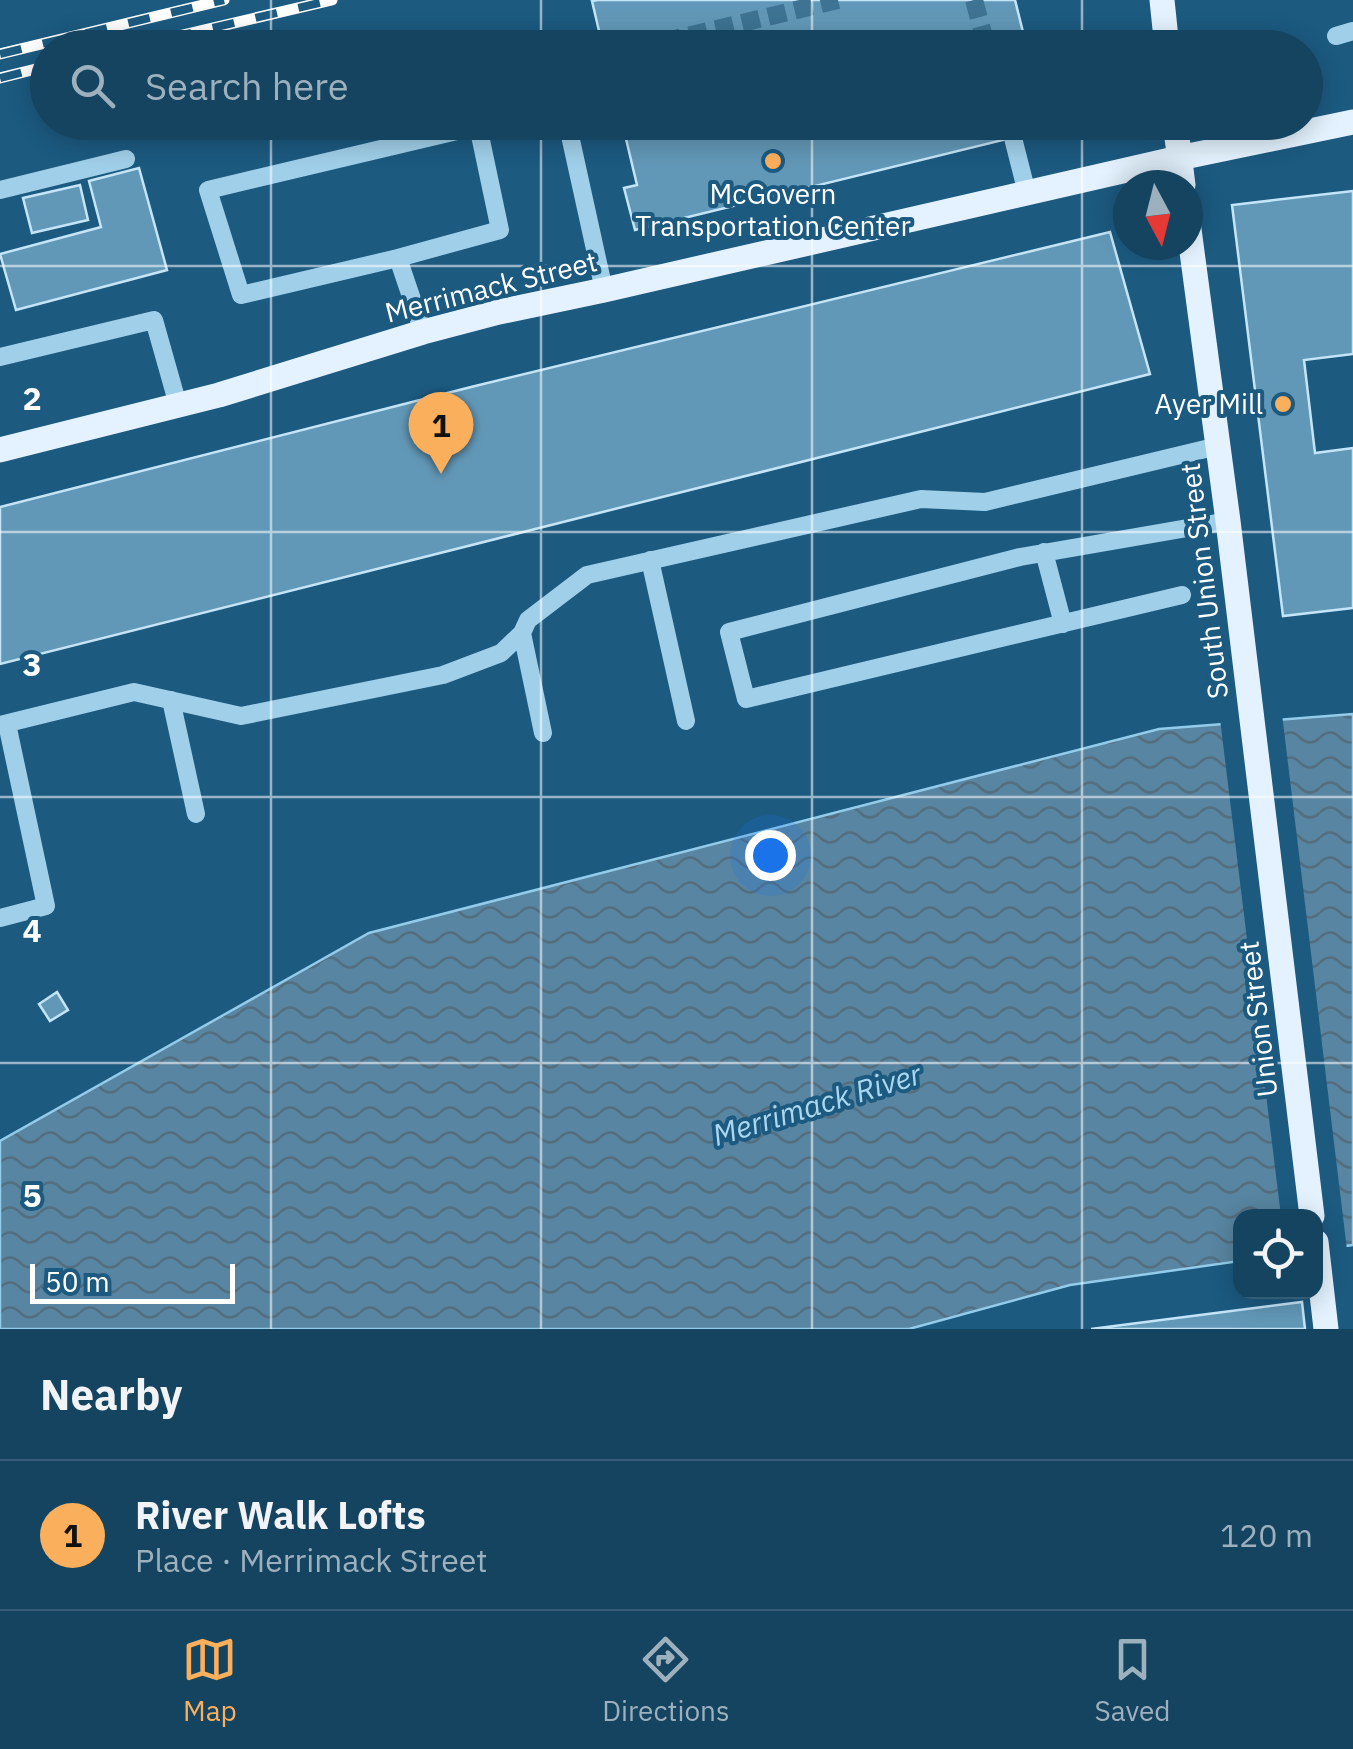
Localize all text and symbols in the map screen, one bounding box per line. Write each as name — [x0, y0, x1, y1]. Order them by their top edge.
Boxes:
search box — [30, 30, 1323, 140]
icon: search — [65, 58, 120, 113]
text: Search here — [145, 61, 349, 110]
marker: McGovern Transportation Center — [762, 150, 784, 172]
north arrow — [1113, 170, 1203, 260]
place label: McGovern Transportation Center — [635, 175, 911, 244]
street label: Merrimack Street — [381, 242, 601, 331]
text: 2 — [22, 377, 42, 419]
place label: Ayer Mill — [1155, 385, 1263, 422]
pin: 1 — [408, 392, 474, 474]
marker: Ayer Mill — [1272, 393, 1294, 415]
street label: South Union Street — [1171, 461, 1236, 701]
text: 3 — [22, 643, 42, 685]
your location — [745, 830, 796, 881]
text: 4 — [22, 909, 42, 951]
street label: Union Street — [1230, 939, 1285, 1099]
water label: Merrimack River — [708, 1053, 927, 1154]
text: 5 — [22, 1174, 42, 1216]
map controls — [1233, 1209, 1323, 1299]
button: locate — [1233, 1209, 1323, 1299]
scale bar — [30, 1259, 235, 1304]
text: 50 m — [45, 1263, 110, 1300]
text: Nearby — [40, 1367, 182, 1422]
text: River Walk Lofts — [135, 1490, 426, 1539]
text: 1 — [63, 1514, 82, 1556]
text: 120 m — [1220, 1514, 1313, 1556]
text: Place · Merrimack Street — [135, 1539, 488, 1581]
tab: Map — [182, 1632, 237, 1729]
tab: Directions — [602, 1632, 730, 1729]
tab: Saved — [1094, 1632, 1171, 1729]

